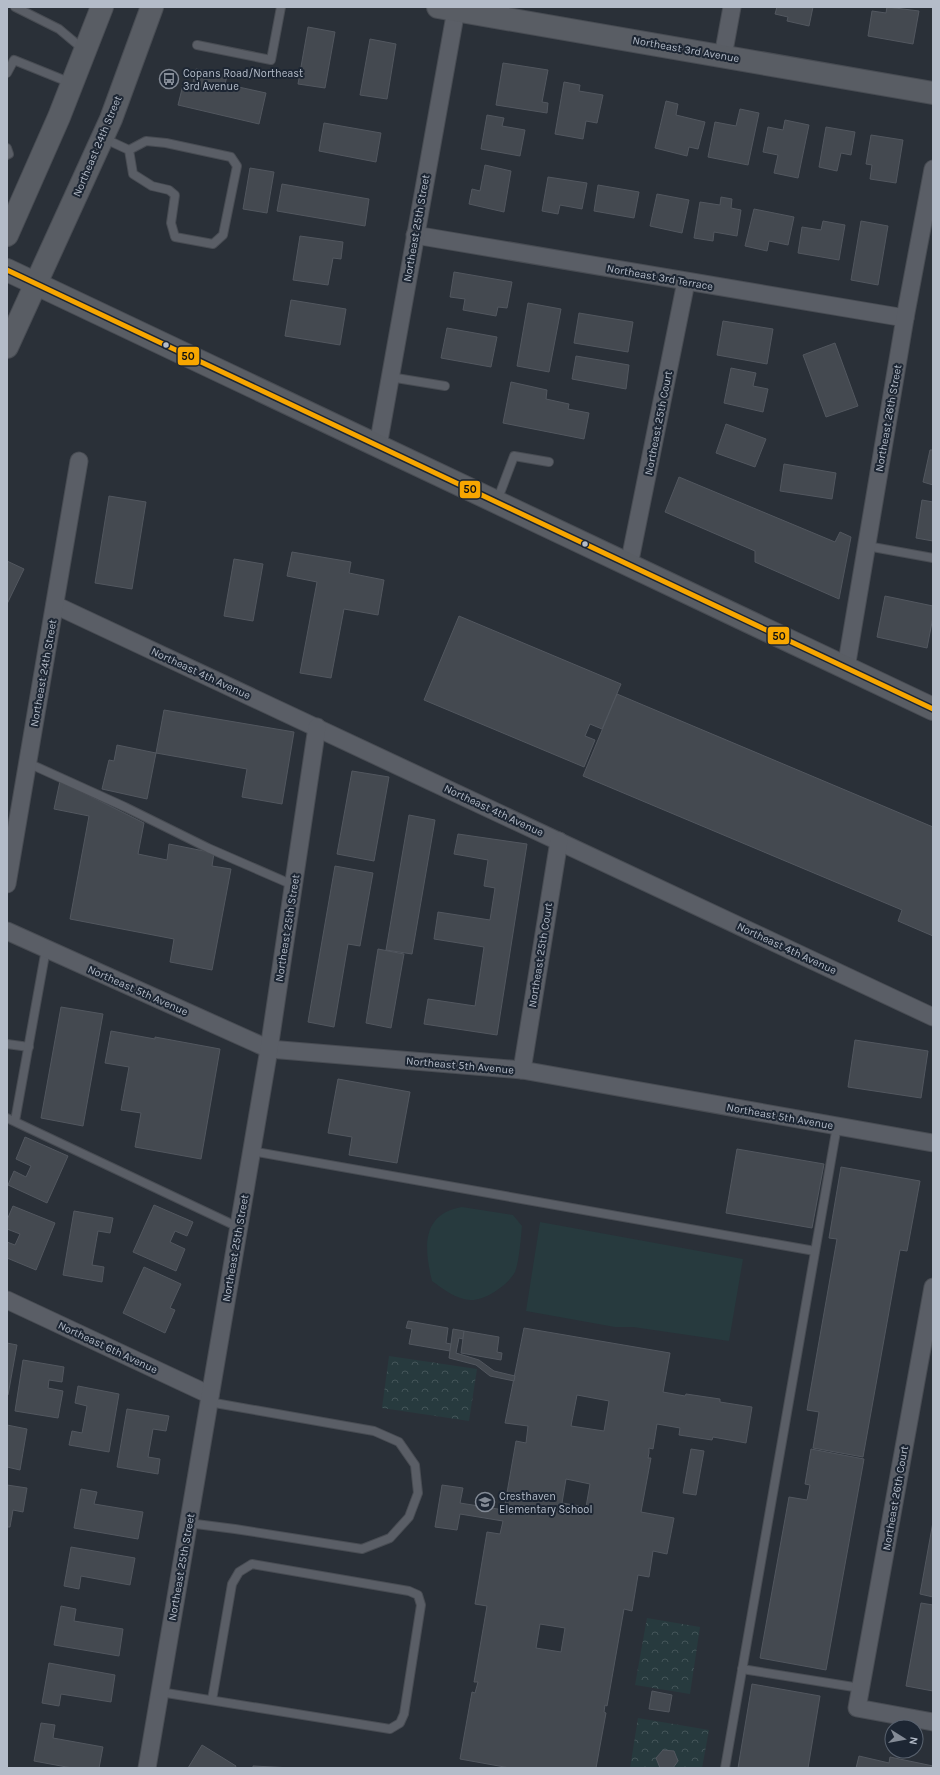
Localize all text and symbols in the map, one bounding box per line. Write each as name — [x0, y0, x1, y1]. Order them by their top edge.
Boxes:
street label: Northeast 3rd Avenue — [631, 34, 741, 65]
place label: Copans Road/Northeast 3rd Avenue — [183, 67, 303, 93]
bus stop icon: Copans Road/Northeast 3rd Avenue — [158, 68, 180, 90]
street label: Northeast 24th Street — [70, 94, 125, 199]
street label: Northeast 25th Street — [401, 173, 432, 283]
street label: Northeast 3rd Terrace — [606, 262, 714, 293]
unlabelled marker — [161, 340, 171, 350]
line badge: 50 — [177, 346, 200, 366]
text: 50 — [181, 350, 195, 363]
street label: Northeast 26th Street — [873, 363, 904, 473]
street label: Northeast 25th Court — [642, 370, 675, 476]
line badge: 50 — [459, 480, 481, 499]
text: 50 — [463, 483, 477, 496]
unlabelled marker — [580, 539, 590, 549]
street label: Northeast 24th Street — [28, 618, 59, 728]
line badge: 50 — [767, 626, 790, 645]
text: 50 — [772, 630, 786, 643]
street label: Northeast 4th Avenue — [149, 645, 253, 702]
street label: Northeast 4th Avenue — [442, 782, 546, 839]
street label: Northeast 25th Street — [273, 873, 302, 983]
street label: Northeast 25th Court — [526, 902, 555, 1008]
street label: Northeast 4th Avenue — [735, 920, 839, 977]
street label: Northeast 5th Avenue — [86, 962, 190, 1019]
street label: Northeast 5th Avenue — [405, 1054, 515, 1077]
street label: Northeast 5th Avenue — [725, 1101, 835, 1132]
street label: Northeast 25th Street — [220, 1193, 251, 1303]
street label: Northeast 6th Avenue — [56, 1319, 160, 1376]
street label: Northeast 26th Court — [880, 1445, 911, 1551]
place label: Cresthaven Elementary School — [499, 1490, 592, 1516]
school or university icon: Cresthaven Elementary School — [474, 1491, 496, 1513]
street label: Northeast 25th Street — [166, 1512, 197, 1622]
north arrow — [884, 1719, 924, 1759]
text: N — [906, 1736, 920, 1746]

